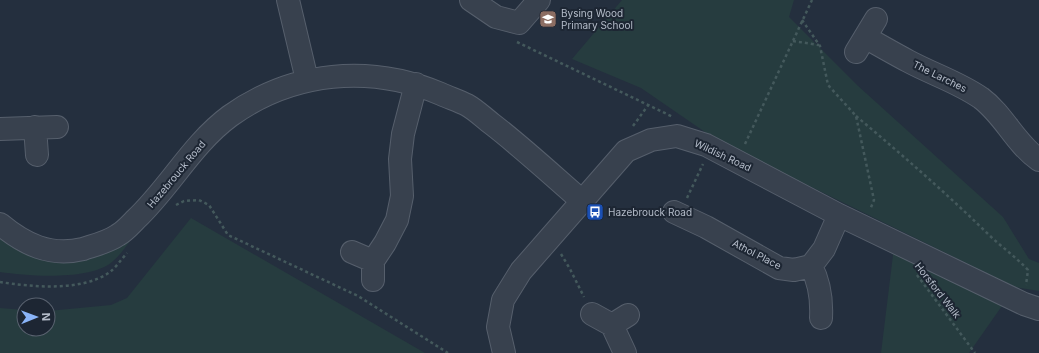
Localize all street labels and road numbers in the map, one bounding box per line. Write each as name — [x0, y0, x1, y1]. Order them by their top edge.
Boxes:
street label: The Larches — [911, 58, 969, 94]
street label: Wildish Road — [693, 137, 753, 173]
street label: Hazebrouck Road — [144, 138, 208, 210]
street label: Athol Place — [731, 237, 784, 271]
street label: Horsford Walk — [913, 260, 964, 321]

